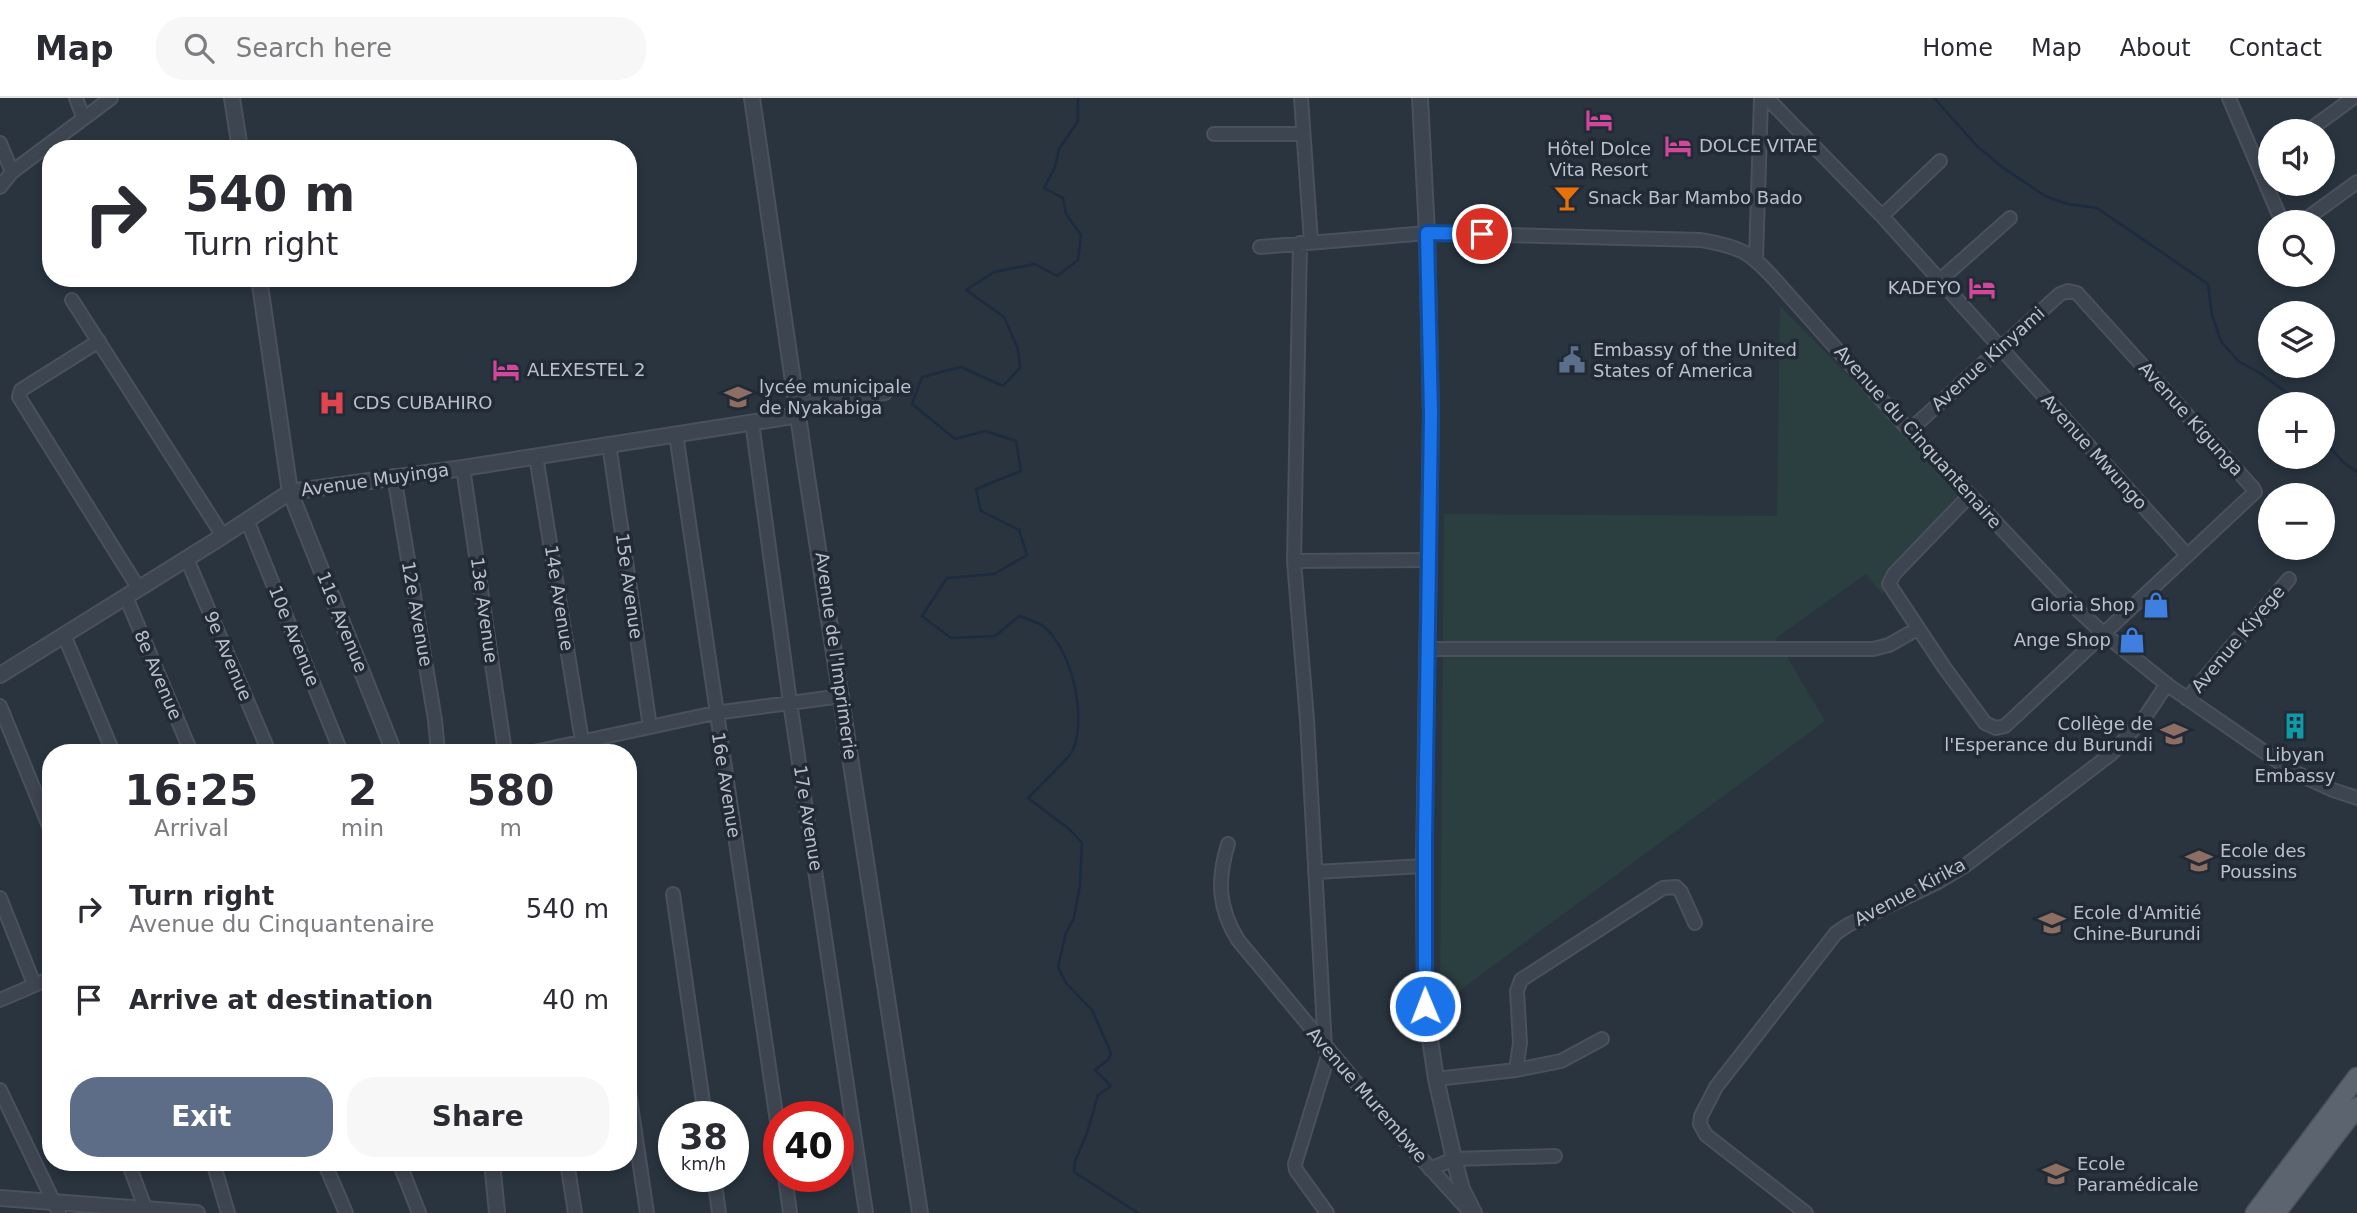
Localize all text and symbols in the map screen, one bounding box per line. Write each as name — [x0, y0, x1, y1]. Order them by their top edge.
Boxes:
search box — [156, 17, 646, 80]
text: Map — [35, 29, 114, 68]
icon: search — [180, 29, 218, 67]
text: Search here — [236, 33, 392, 63]
text: Home — [1922, 34, 1993, 62]
text: Map — [2031, 34, 2082, 62]
text: About — [2120, 34, 2191, 62]
text: Contact — [2229, 34, 2322, 62]
hotel icon: Hôtel Dolce Vita Resort — [1584, 105, 1614, 135]
map controls — [2258, 119, 2335, 560]
button: sound — [2258, 119, 2335, 196]
hotel icon: DOLCE VITAE — [1663, 131, 1693, 161]
place label: DOLCE VITAE — [1699, 135, 1818, 156]
place label: Hôtel Dolce Vita Resort — [1547, 138, 1651, 180]
text: 540 m — [185, 166, 355, 223]
icon: right — [70, 168, 161, 259]
bar icon: Snack Bar Mambo Bado — [1552, 183, 1582, 213]
place label: Snack Bar Mambo Bado — [1588, 187, 1802, 208]
pin — [1452, 204, 1512, 264]
button: search — [2258, 210, 2335, 287]
icon: arrive — [1463, 215, 1501, 253]
text: Turn right — [185, 225, 338, 263]
hotel icon: KADEYO — [1967, 273, 1997, 303]
place label: KADEYO — [1888, 277, 1961, 298]
button: layers — [2258, 301, 2335, 378]
street label: Avenue Kinyami — [1927, 302, 2049, 415]
place label: Embassy of the United States of America — [1593, 339, 1797, 381]
street label: Avenue du Cinquantenaire — [1831, 341, 2006, 533]
public building icon: Embassy of the United States of America — [1557, 345, 1587, 375]
hotel icon: ALEXESTEL 2 — [491, 355, 521, 385]
street label: Avenue Kigunga — [2135, 357, 2248, 480]
place label: ALEXESTEL 2 — [527, 359, 645, 380]
place label: lycée municipale de Nyakabiga — [759, 376, 911, 418]
school or university icon: lycée municipale de Nyakabiga — [723, 382, 753, 412]
hospital icon: CDS CUBAHIRO — [317, 388, 347, 418]
street label: Avenue Mwungo — [2037, 390, 2152, 514]
place label: CDS CUBAHIRO — [353, 392, 493, 413]
button: + — [2258, 392, 2335, 469]
street label: Avenue Muyinga — [300, 459, 450, 500]
button: − — [2258, 483, 2335, 560]
street label: 15e Avenue — [612, 532, 647, 640]
street label: 14e Avenue — [541, 544, 578, 652]
street label: Avenue de l'Imprimerie — [812, 551, 861, 761]
street label: 13e Avenue — [467, 556, 502, 664]
street label: 12e Avenue — [398, 560, 437, 668]
street label: 11e Avenue — [313, 568, 372, 675]
street label: Avenue Kiyege — [2187, 581, 2289, 697]
street label: 10e Avenue — [265, 582, 324, 689]
shop icon: Gloria Shop — [2141, 590, 2171, 620]
place label: Gloria Shop — [2031, 594, 2135, 615]
street label: 9e Avenue — [200, 608, 257, 704]
shop icon: Ange Shop — [2117, 625, 2147, 655]
street label: 8e Avenue — [130, 627, 187, 723]
place label: Ange Shop — [2014, 629, 2111, 650]
building icon: Libyan Embassy — [2280, 711, 2310, 741]
place label: Collège de l'Esperance du Burundi — [1944, 713, 2153, 755]
school or university icon: Collège de l'Esperance du Burundi — [2159, 719, 2189, 749]
street label: 16e Avenue — [708, 731, 745, 839]
place label: Libyan Embassy — [2255, 744, 2336, 786]
street label: 17e Avenue — [790, 764, 827, 872]
text: 16:25 — [125, 766, 258, 815]
text: 2 — [348, 766, 377, 815]
text: 580 — [467, 766, 554, 815]
text: Arrival — [154, 815, 229, 841]
text: min — [341, 815, 384, 841]
text: m — [499, 815, 522, 841]
place label: Ecole des Poussins — [2220, 840, 2306, 882]
school or university icon: Ecole des Poussins — [2184, 846, 2214, 876]
street label: Avenue Kirika — [1851, 853, 1969, 930]
text: Turn right — [129, 881, 274, 911]
icon: right — [70, 890, 108, 928]
text: 540 m — [526, 894, 609, 924]
place label: Ecole d'Amitié Chine-Burundi — [2073, 902, 2201, 944]
school or university icon: Ecole d'Amitié Chine-Burundi — [2037, 908, 2067, 938]
text: Avenue du Cinquantenaire — [129, 911, 434, 937]
position arrow — [1388, 969, 1462, 1043]
icon: arrive — [70, 981, 108, 1019]
text: Arrive at destination — [129, 985, 433, 1015]
text: 40 m — [542, 985, 609, 1015]
street label: Avenue Murembwe — [1303, 1023, 1432, 1167]
button: Exit — [70, 1077, 333, 1157]
button: Share — [347, 1077, 609, 1157]
speed limit sign: 40 — [763, 1101, 854, 1192]
text: 38 — [679, 1117, 728, 1157]
text: km/h — [681, 1153, 726, 1174]
place label: Ecole Paramédicale — [2077, 1153, 2199, 1195]
school or university icon: Ecole Paramédicale — [2041, 1159, 2071, 1189]

